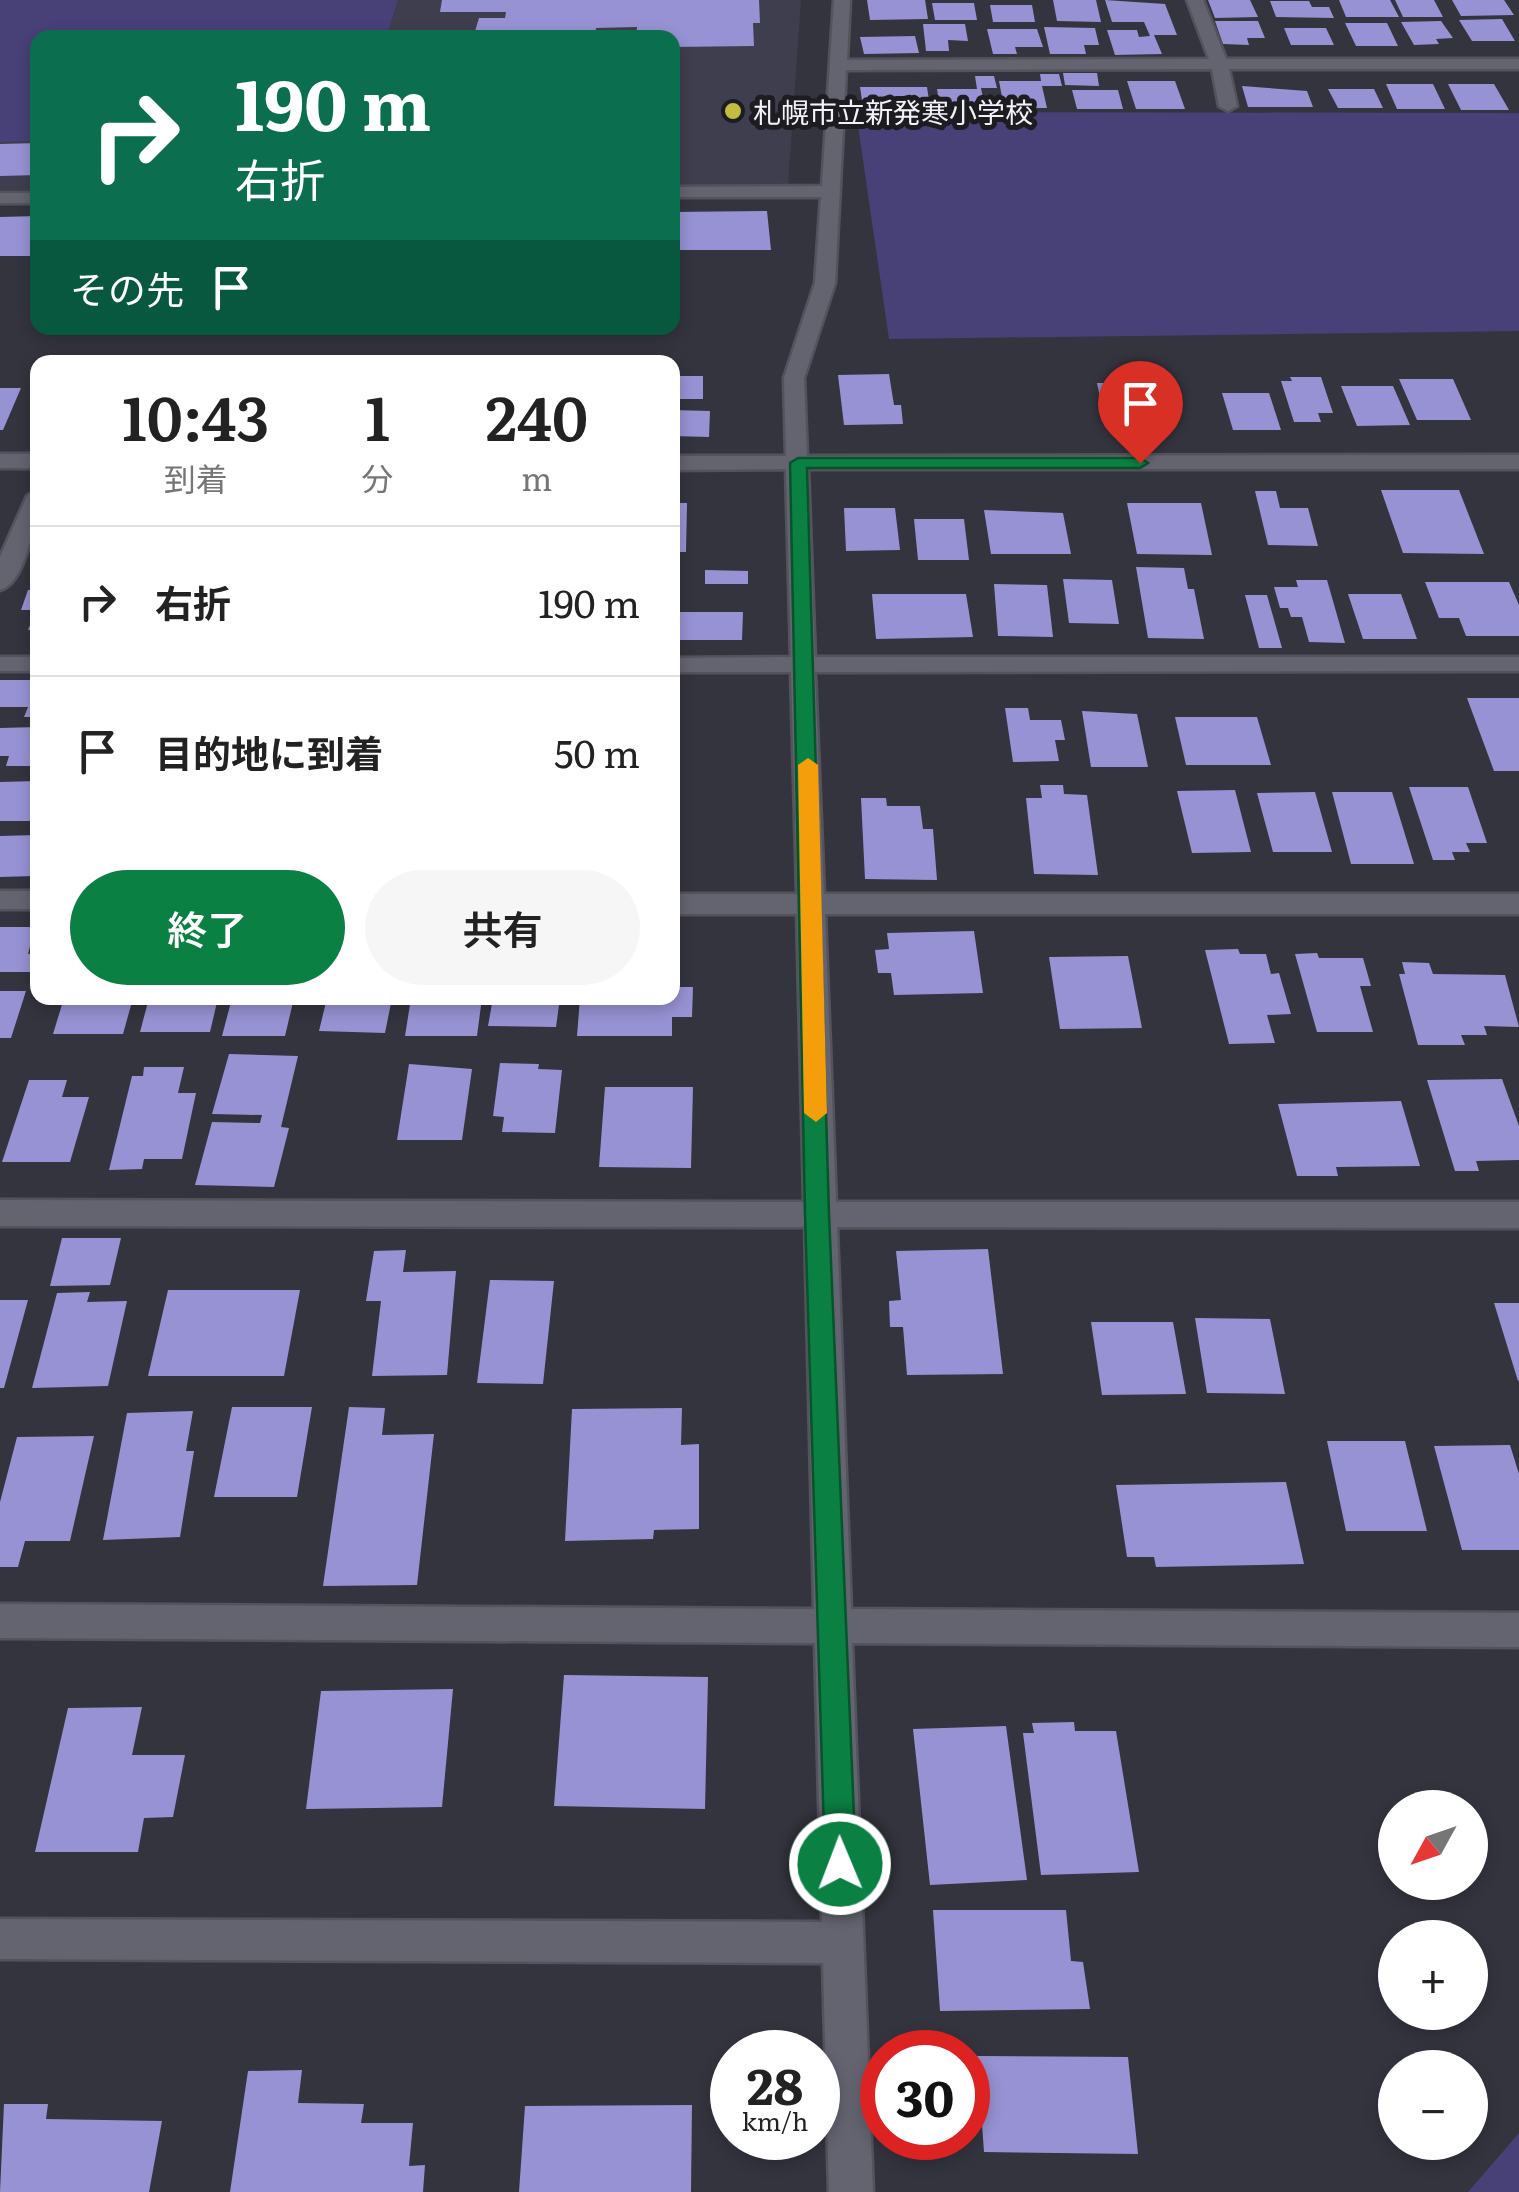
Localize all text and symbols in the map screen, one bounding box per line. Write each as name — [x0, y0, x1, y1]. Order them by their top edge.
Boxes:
text: 190 m — [235, 49, 431, 153]
icon: right — [70, 70, 200, 200]
place label: 札幌市立新発寒小学校 — [753, 90, 1033, 132]
marker: 札幌市立新発寒小学校 — [722, 100, 744, 122]
text: 右折 — [235, 144, 325, 211]
text: その先 — [70, 259, 184, 316]
icon: arrive — [204, 260, 259, 315]
pin — [1098, 361, 1183, 464]
text: 10:43 — [122, 370, 269, 459]
text: 1 — [365, 370, 390, 459]
text: 240 — [486, 370, 588, 459]
icon: arrive — [1113, 376, 1168, 431]
text: 到着 — [164, 453, 228, 501]
text: 分 — [361, 453, 393, 501]
text: m — [521, 453, 552, 501]
text: 右折 — [155, 573, 231, 630]
text: 190 m — [538, 573, 640, 630]
icon: right — [70, 574, 125, 629]
text: 目的地に到着 — [155, 723, 383, 780]
text: 50 m — [554, 723, 640, 780]
icon: arrive — [70, 724, 125, 779]
button: 終了 — [70, 870, 345, 985]
button: 共有 — [365, 870, 640, 985]
north arrow — [1378, 1790, 1488, 1900]
map controls — [1378, 1790, 1488, 2160]
position arrow — [788, 1812, 892, 1916]
button: + — [1378, 1920, 1488, 2030]
speed limit sign: 30 — [860, 2030, 990, 2160]
text: 28 — [747, 2046, 803, 2120]
button: − — [1378, 2050, 1488, 2160]
text: km/h — [742, 2102, 808, 2139]

